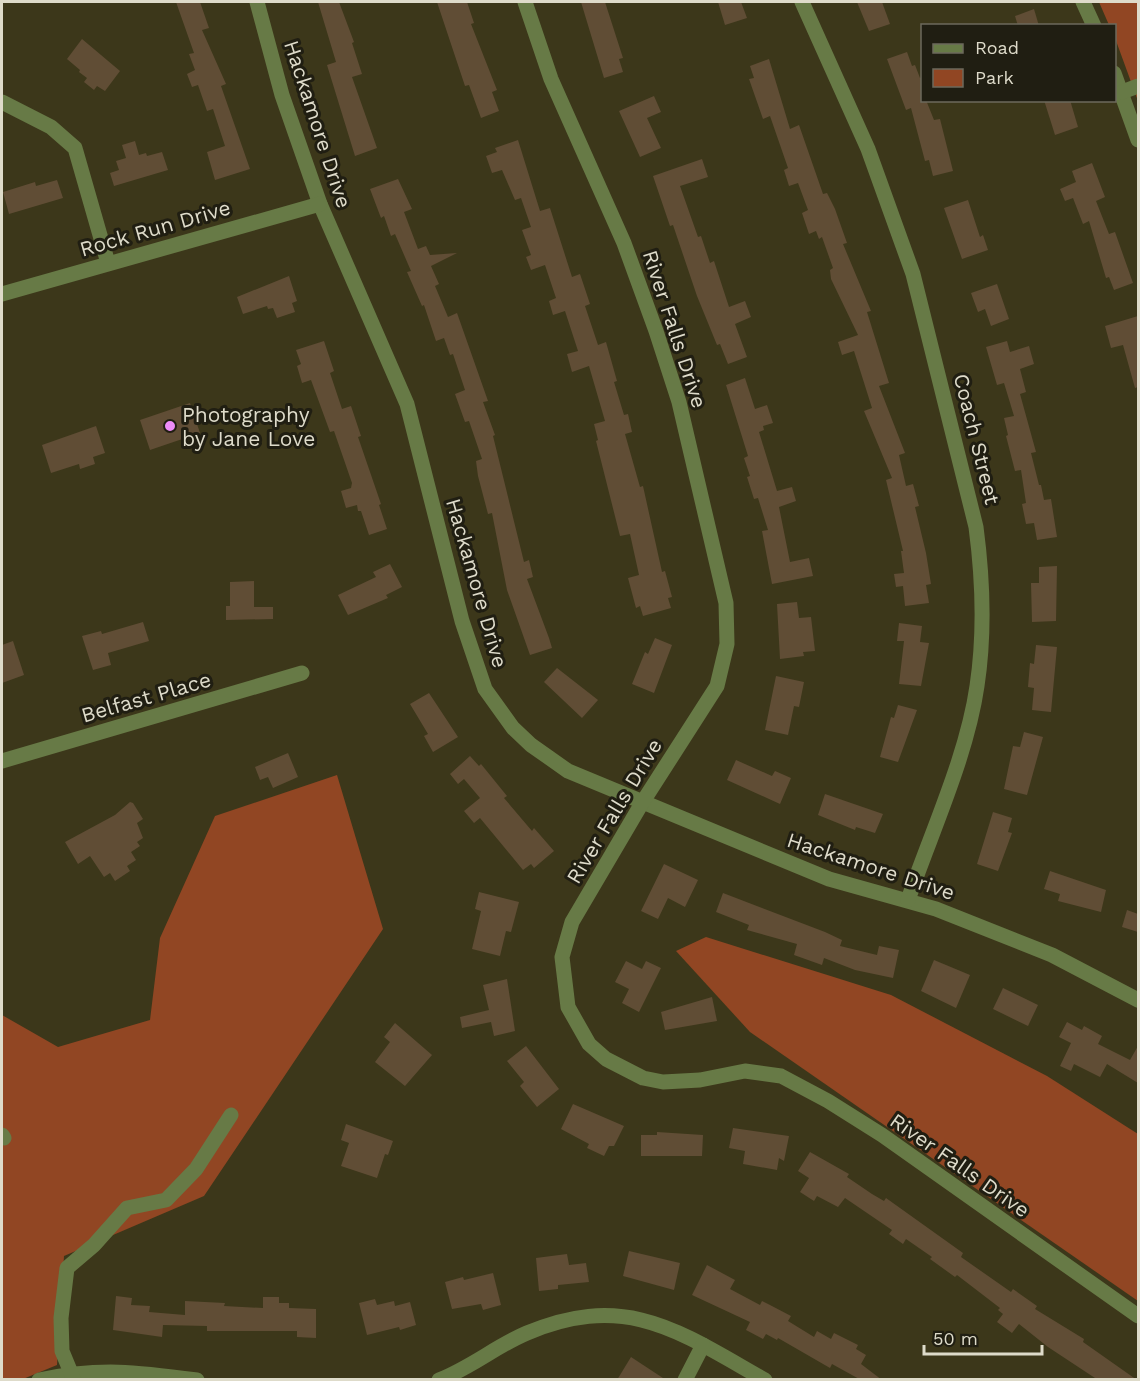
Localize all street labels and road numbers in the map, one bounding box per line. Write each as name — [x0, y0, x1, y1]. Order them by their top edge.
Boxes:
street label: Hackamore Drive — [279, 37, 357, 211]
street label: Rock Run Drive — [77, 195, 233, 261]
street label: River Falls Drive — [638, 247, 712, 411]
street label: Coach Street — [949, 371, 1005, 507]
street label: Hackamore Drive — [441, 496, 513, 670]
street label: Belfast Place — [78, 667, 214, 727]
street label: River Falls Drive — [561, 734, 667, 888]
street label: Hackamore Drive — [784, 827, 958, 905]
street label: River Falls Drive — [885, 1108, 1035, 1222]

